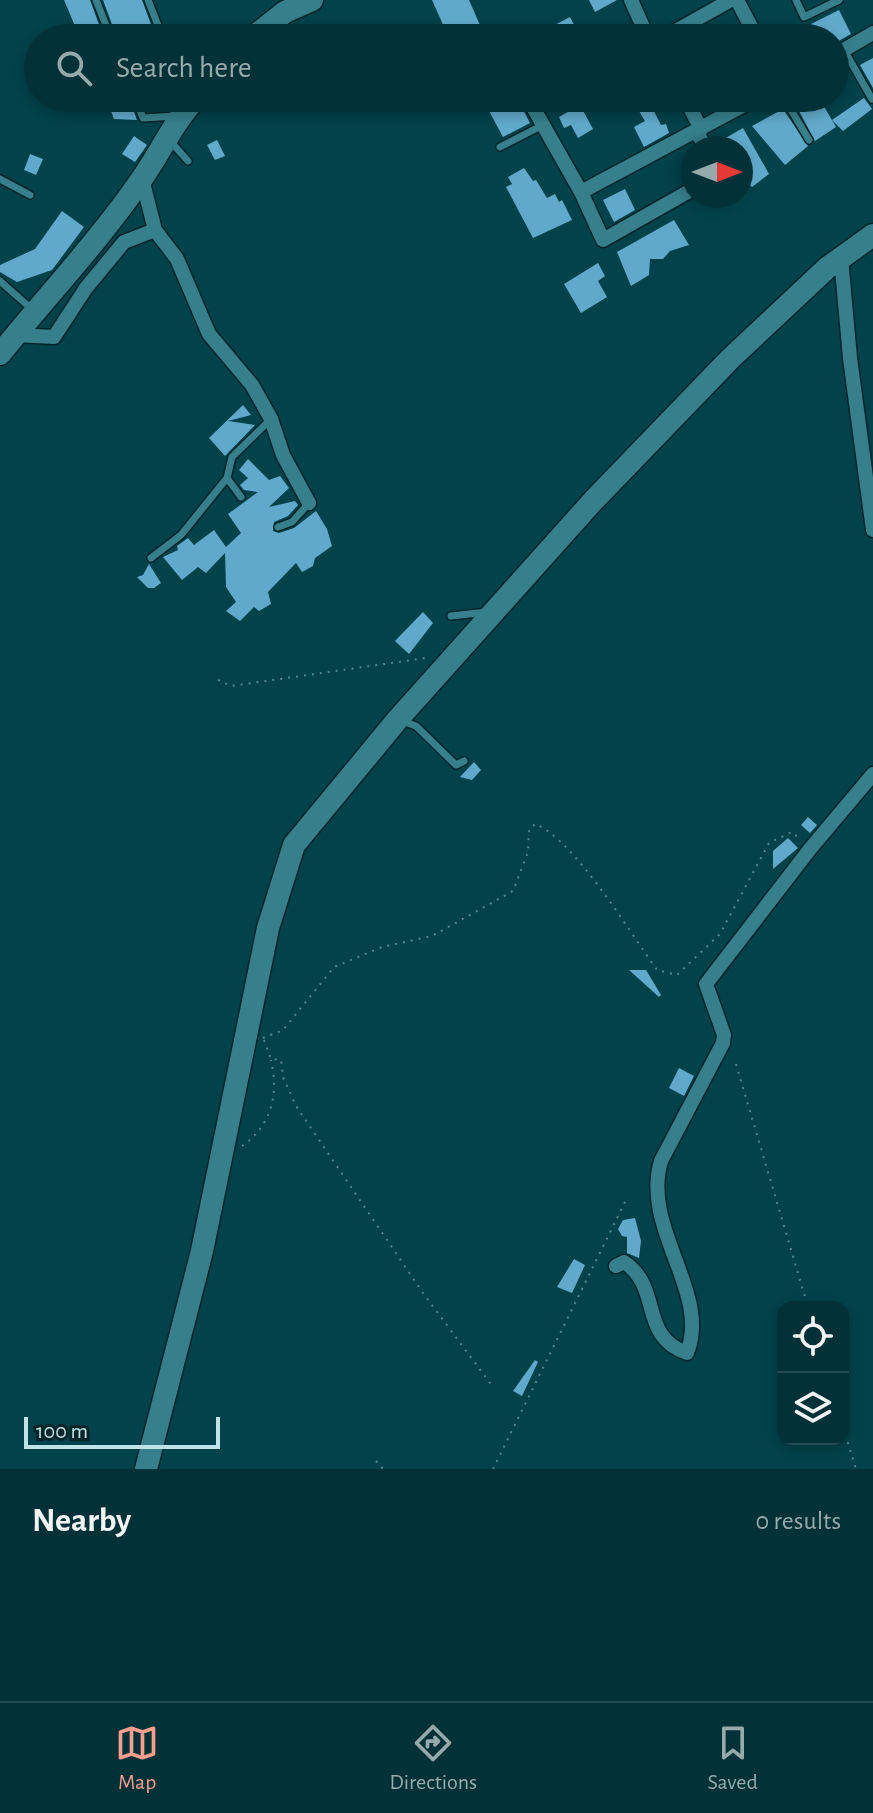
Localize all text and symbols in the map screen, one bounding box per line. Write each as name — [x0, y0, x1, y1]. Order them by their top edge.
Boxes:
search box — [24, 24, 849, 112]
icon: search — [52, 46, 96, 90]
text: Search here — [116, 53, 252, 83]
north arrow — [681, 136, 753, 208]
map controls — [777, 1301, 849, 1445]
button: locate — [777, 1301, 849, 1373]
button: layers — [777, 1373, 849, 1445]
scale bar — [24, 1413, 220, 1449]
text: 100 m — [36, 1420, 88, 1442]
text: Nearby — [32, 1504, 131, 1538]
text: 0 results — [755, 1508, 841, 1534]
tab: Map — [115, 1721, 159, 1795]
tab: Directions — [389, 1721, 477, 1795]
tab: Saved — [707, 1721, 758, 1795]

